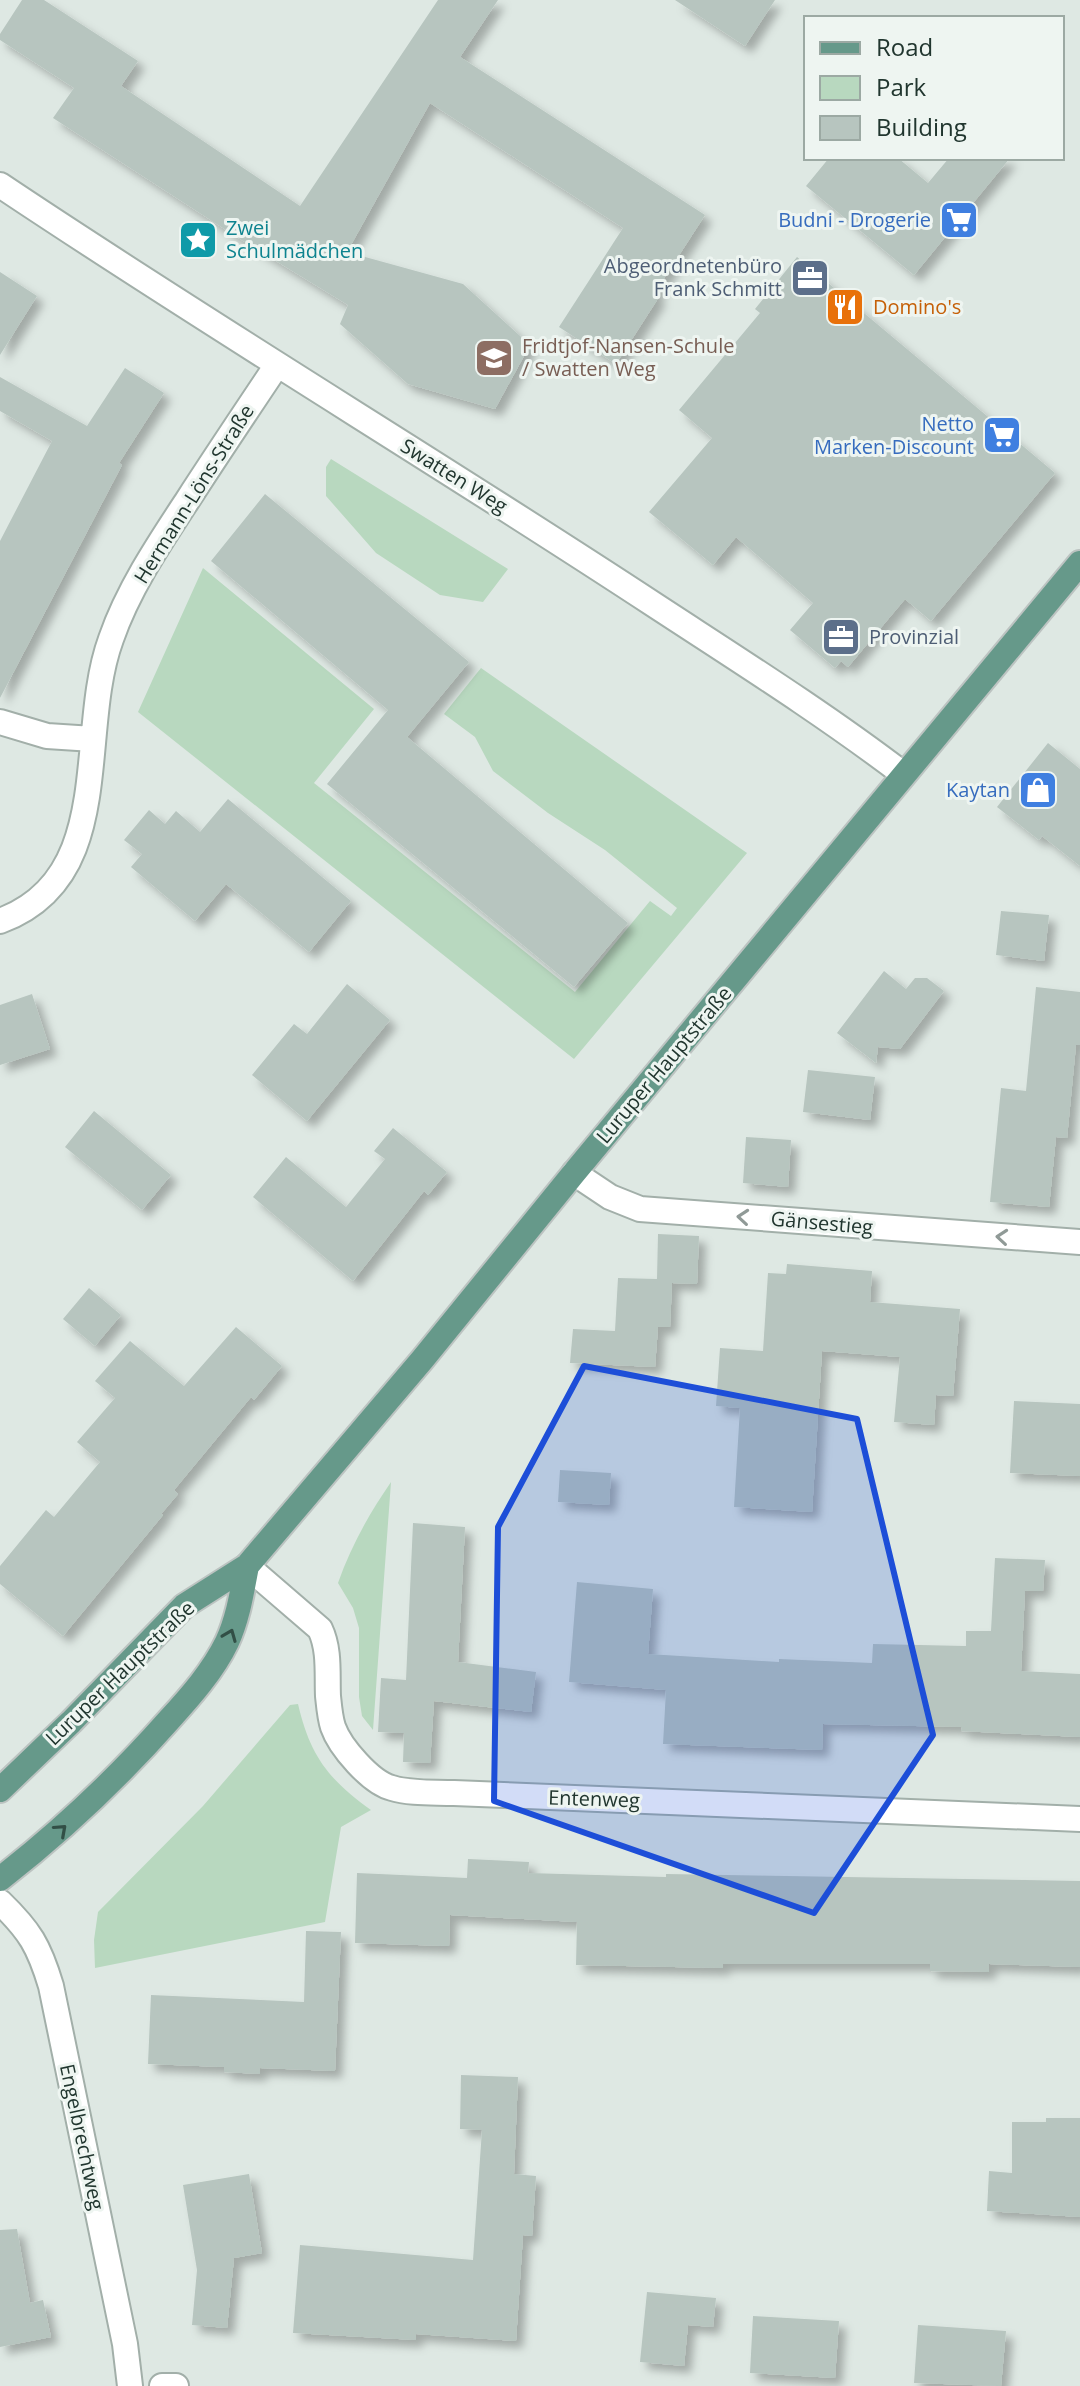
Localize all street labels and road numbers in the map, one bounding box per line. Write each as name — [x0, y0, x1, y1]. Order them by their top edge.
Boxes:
street label: Hermann-Löns-Straße — [127, 399, 260, 588]
street label: Swatten Weg — [396, 432, 513, 519]
street label: Luruper Hauptstraße — [590, 981, 737, 1149]
street label: Gänsestieg — [770, 1205, 874, 1240]
street label: Luruper Hauptstraße — [39, 1594, 200, 1751]
street label: Entenweg — [548, 1783, 640, 1814]
street label: Engelbrechtweg — [54, 2061, 111, 2213]

